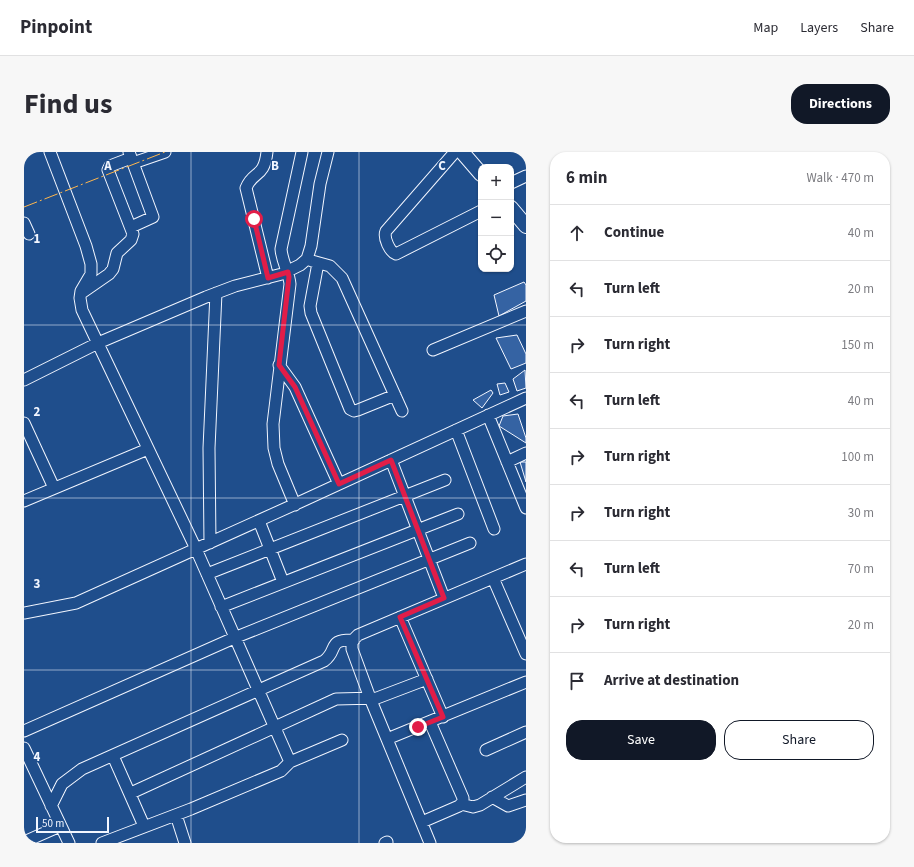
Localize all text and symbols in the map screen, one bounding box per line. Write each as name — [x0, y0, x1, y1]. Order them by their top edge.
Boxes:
text: Pinpoint — [20, 14, 92, 41]
text: Map — [753, 18, 778, 38]
text: Layers — [800, 18, 838, 38]
text: Share — [860, 18, 894, 38]
text: Find us — [24, 84, 112, 124]
button: Directions — [791, 84, 890, 124]
text: A — [103, 157, 112, 175]
text: B — [271, 157, 279, 175]
text: C — [438, 157, 446, 175]
map controls — [478, 164, 514, 272]
button: + — [478, 164, 514, 200]
text: 6 min — [566, 166, 607, 190]
text: Walk · 470 m — [806, 169, 874, 187]
button: − — [478, 200, 514, 236]
route start — [245, 210, 263, 228]
icon: ahead — [566, 222, 588, 244]
text: Continue — [604, 222, 664, 243]
text: 40 m — [848, 224, 874, 242]
text: 1 — [34, 230, 41, 248]
button: locate — [478, 236, 514, 272]
icon: left — [566, 278, 588, 300]
text: Turn left — [604, 278, 660, 299]
text: 20 m — [848, 280, 874, 298]
icon: right — [566, 334, 588, 356]
text: Turn right — [604, 334, 670, 355]
text: 150 m — [841, 336, 874, 354]
icon: left — [566, 390, 588, 412]
text: Turn left — [604, 390, 660, 411]
text: 40 m — [848, 392, 874, 410]
text: 2 — [34, 403, 41, 421]
icon: right — [566, 446, 588, 468]
text: Turn right — [604, 446, 670, 467]
text: 100 m — [841, 448, 874, 466]
icon: right — [566, 502, 588, 524]
text: Turn right — [604, 502, 670, 523]
text: 30 m — [848, 504, 874, 522]
icon: left — [566, 558, 588, 580]
text: Turn left — [604, 558, 660, 579]
text: 70 m — [848, 560, 874, 578]
text: 3 — [34, 575, 41, 593]
icon: right — [566, 614, 588, 636]
text: Turn right — [604, 614, 670, 635]
text: 20 m — [848, 616, 874, 634]
icon: arrive — [566, 670, 588, 692]
text: Arrive at destination — [604, 670, 739, 691]
route end — [409, 718, 427, 736]
button: Save — [566, 720, 716, 760]
button: Share — [724, 720, 874, 760]
text: 4 — [34, 748, 41, 766]
scale bar — [36, 815, 109, 834]
text: 50 m — [42, 816, 64, 831]

